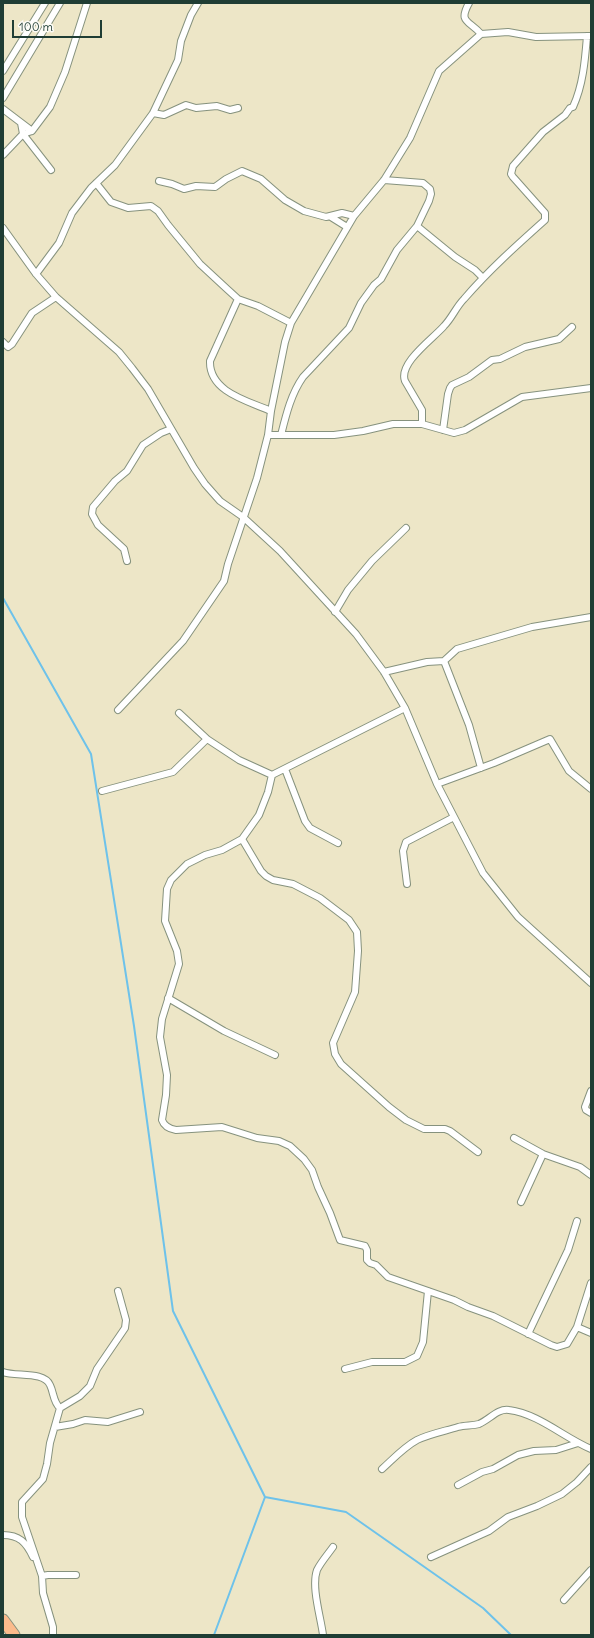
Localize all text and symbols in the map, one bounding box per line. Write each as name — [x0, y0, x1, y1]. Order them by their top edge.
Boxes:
scale bar — [14, 12, 104, 38]
text: 100 m — [19, 19, 53, 34]

